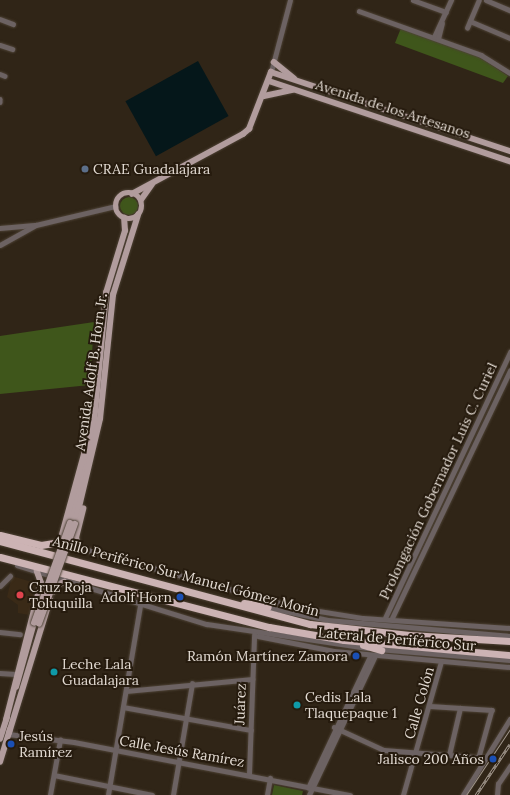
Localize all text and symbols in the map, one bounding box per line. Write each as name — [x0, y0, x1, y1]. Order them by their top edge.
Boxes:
street label: Avenida de los Artesanos — [314, 76, 472, 142]
place label: CRAE Guadalajara — [93, 161, 210, 177]
marker: CRAE Guadalajara — [80, 164, 90, 174]
street label: Avenida Adolf B. Horn Jr. — [72, 292, 110, 452]
street label: Prolongación Gobernador Luis C. Curiel — [376, 360, 500, 602]
street label: Anillo Periférico Sur Manuel Gómez Morín — [51, 532, 321, 620]
place label: Cruz Roja Toluquilla — [29, 579, 93, 612]
marker: Cruz Roja Toluquilla — [14, 589, 26, 601]
place label: Adolf Horn — [101, 589, 172, 605]
marker: Adolf Horn — [175, 592, 185, 602]
street label: Lateral de Periférico Sur — [317, 624, 477, 654]
place label: Ramón Martínez Zamora — [187, 648, 348, 664]
marker: Ramón Martínez Zamora — [351, 651, 361, 661]
place label: Leche Lala Guadalajara — [62, 656, 139, 688]
street label: Calle Colón — [401, 665, 437, 741]
marker: Leche Lala Guadalajara — [49, 667, 59, 677]
street label: Juárez — [231, 683, 249, 725]
place label: Cedis Lala Tlaquepaque 1 — [305, 689, 397, 722]
marker: Cedis Lala Tlaquepaque 1 — [292, 700, 302, 710]
place label: Jesús Ramírez — [19, 728, 72, 760]
street label: Calle Jesús Ramírez — [118, 732, 246, 770]
marker: Jesús Ramírez — [6, 739, 16, 749]
place label: Jalisco 200 Años — [378, 751, 484, 767]
marker: Jalisco 200 Años — [487, 753, 499, 765]

